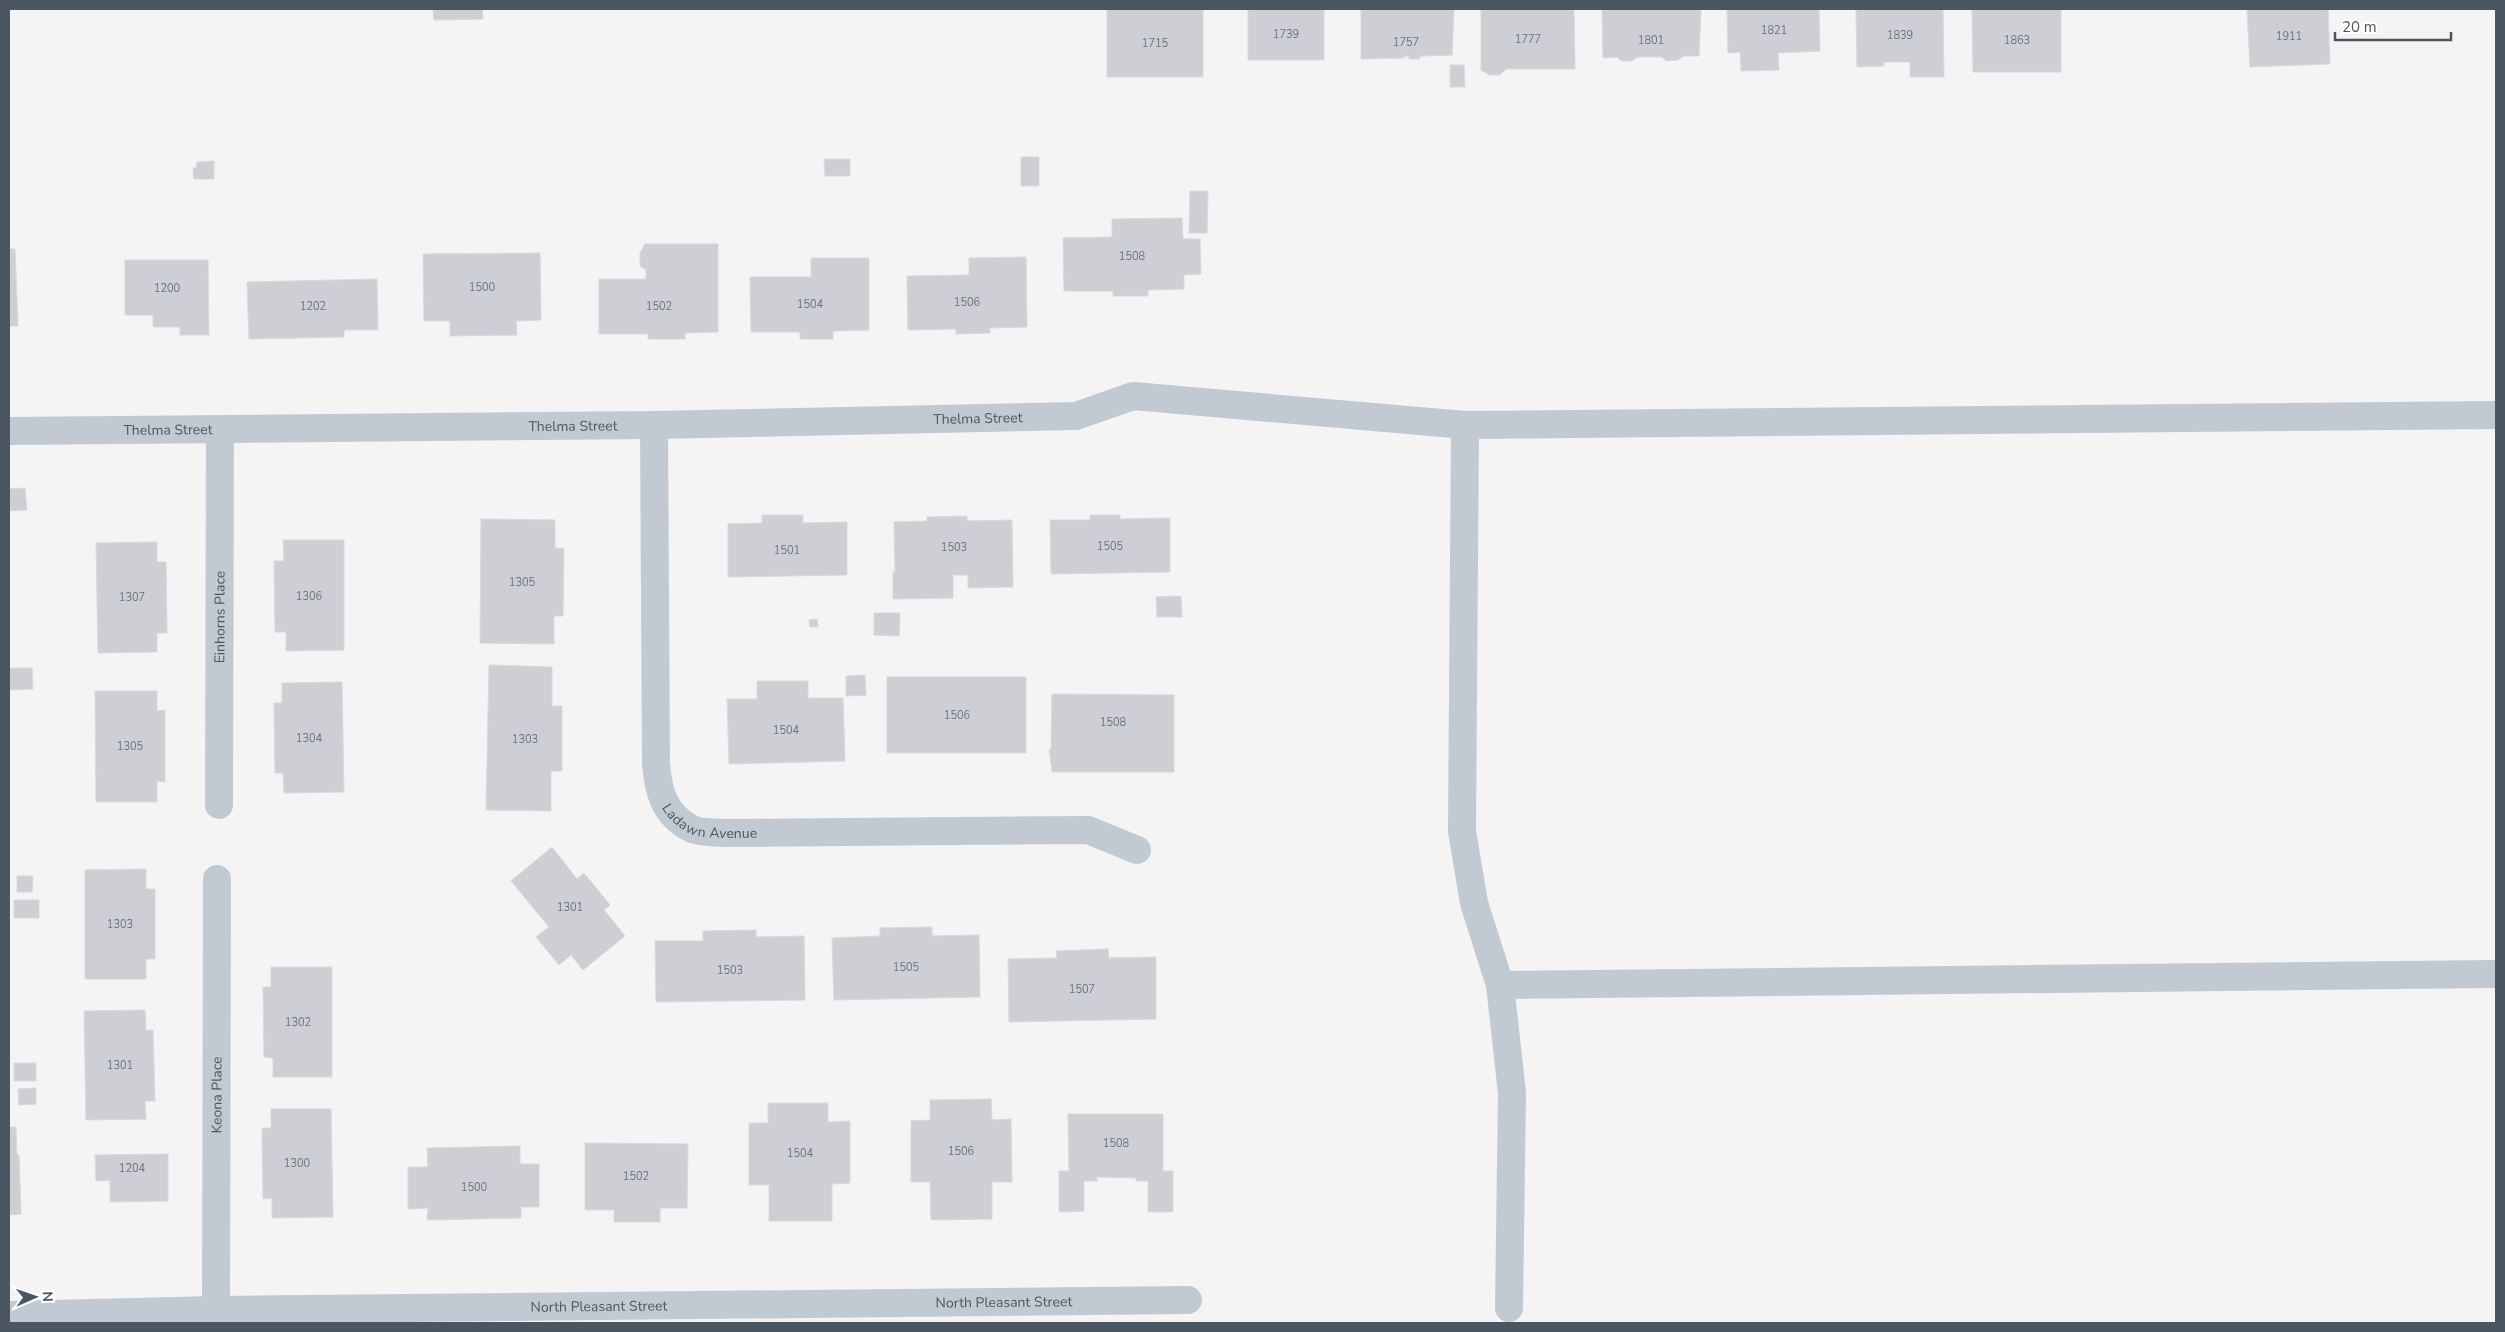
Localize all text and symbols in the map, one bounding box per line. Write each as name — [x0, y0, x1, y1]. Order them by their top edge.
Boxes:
scale bar — [2335, 10, 2451, 42]
text: 20 m — [2342, 17, 2377, 37]
house number: 1821 — [1761, 23, 1787, 38]
house number: 1739 — [1273, 27, 1299, 42]
house number: 1839 — [1887, 28, 1913, 43]
house number: 1911 — [2276, 29, 2302, 44]
house number: 1777 — [1515, 32, 1541, 47]
house number: 1801 — [1638, 33, 1664, 48]
house number: 1863 — [2004, 33, 2030, 48]
house number: 1757 — [1393, 35, 1419, 50]
house number: 1715 — [1142, 36, 1169, 51]
house number: 1508 — [1119, 249, 1146, 264]
house number: 1500 — [469, 280, 496, 295]
house number: 1200 — [154, 281, 181, 296]
house number: 1506 — [954, 295, 981, 310]
house number: 1504 — [797, 297, 824, 312]
house number: 1202 — [300, 299, 326, 314]
house number: 1502 — [646, 299, 672, 314]
street label: Thelma Street — [933, 408, 1023, 429]
street label: Thelma Street — [528, 416, 618, 436]
street label: Thelma Street — [123, 420, 213, 439]
house number: 1505 — [1097, 539, 1124, 554]
house number: 1503 — [941, 540, 967, 555]
house number: 1501 — [774, 543, 800, 558]
street label: Einhorns Place — [210, 571, 229, 663]
house number: 1305 — [509, 575, 536, 590]
house number: 1306 — [296, 589, 323, 604]
house number: 1307 — [119, 590, 145, 605]
house number: 1506 — [944, 708, 971, 723]
house number: 1508 — [1100, 715, 1127, 730]
house number: 1504 — [773, 723, 800, 738]
house number: 1304 — [296, 731, 323, 746]
house number: 1303 — [512, 732, 538, 747]
house number: 1305 — [117, 739, 144, 754]
street label: Ladawn Avenue — [658, 800, 757, 843]
house number: 1301 — [557, 900, 583, 915]
house number: 1303 — [107, 917, 133, 932]
house number: 1505 — [893, 960, 920, 975]
house number: 1503 — [717, 963, 743, 978]
house number: 1507 — [1069, 982, 1095, 997]
house number: 1302 — [285, 1015, 311, 1030]
street label: Keona Place — [207, 1056, 226, 1134]
house number: 1301 — [107, 1058, 133, 1073]
house number: 1508 — [1103, 1136, 1130, 1151]
house number: 1506 — [948, 1144, 975, 1159]
house number: 1504 — [787, 1146, 814, 1161]
house number: 1300 — [284, 1156, 311, 1171]
house number: 1204 — [119, 1161, 146, 1176]
house number: 1502 — [623, 1169, 649, 1184]
house number: 1500 — [461, 1180, 488, 1195]
north arrow — [10, 1272, 60, 1322]
text: N — [38, 1291, 57, 1302]
street label: North Pleasant Street — [935, 1292, 1072, 1312]
street label: North Pleasant Street — [530, 1296, 667, 1316]

